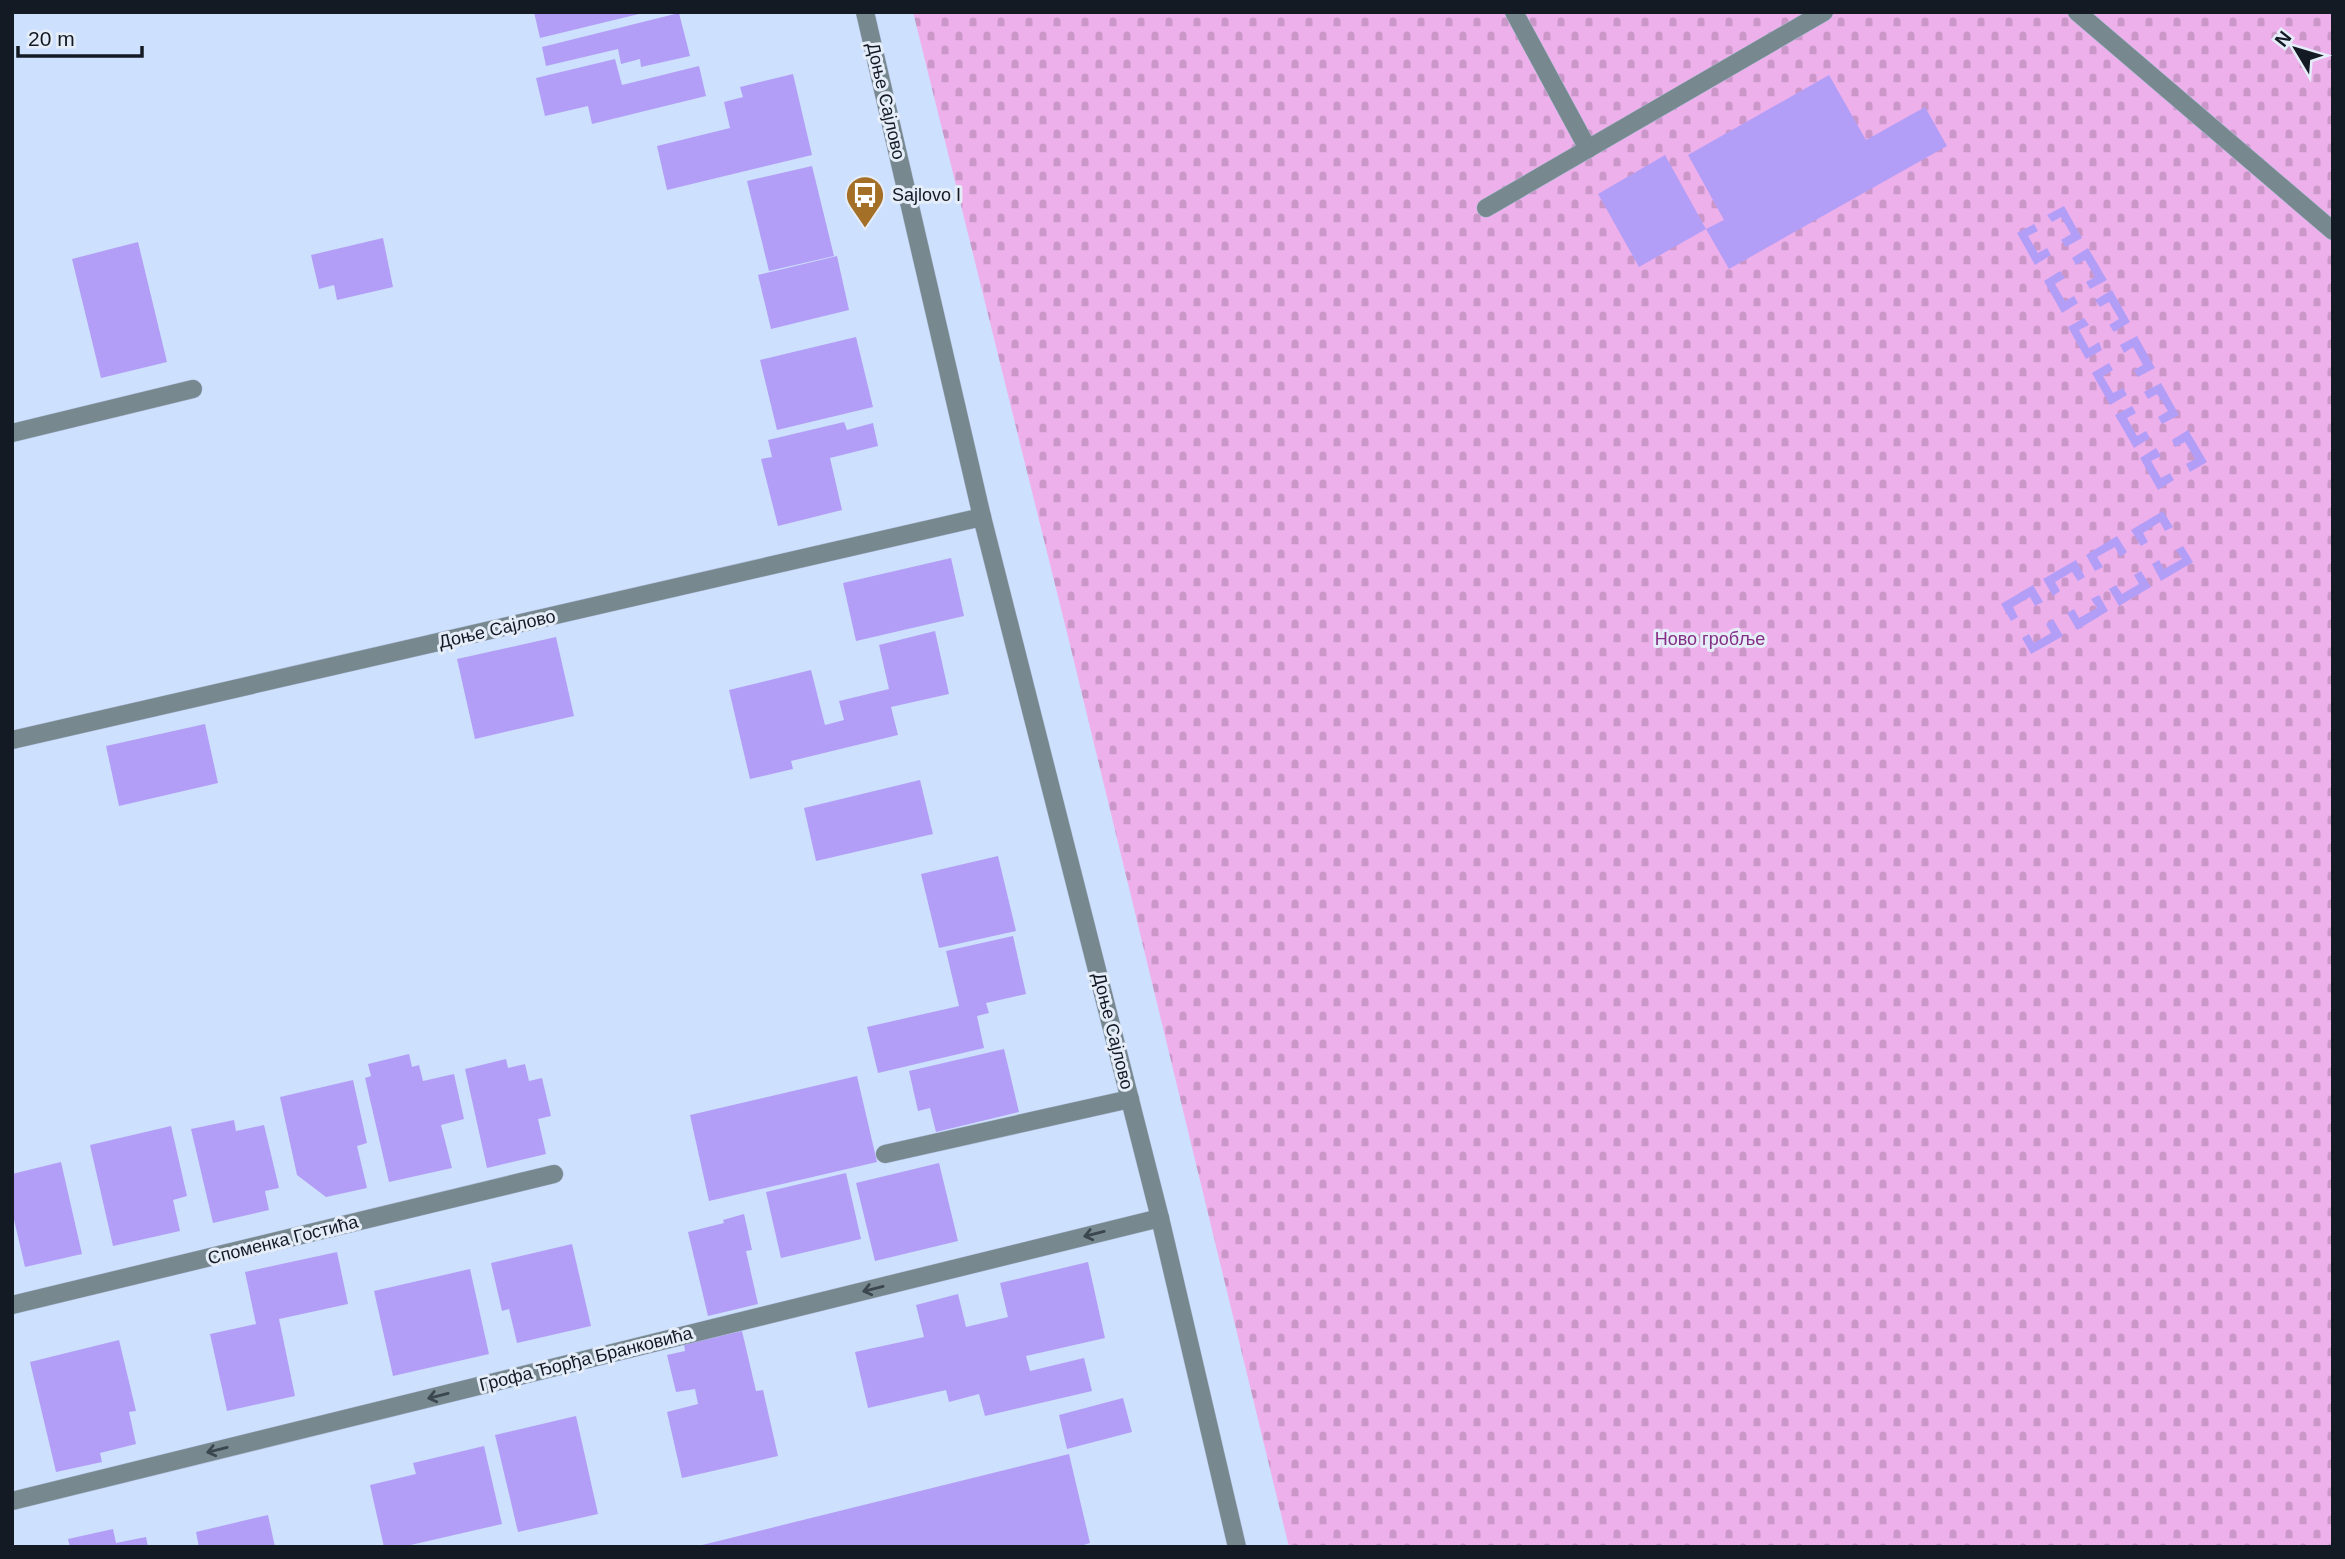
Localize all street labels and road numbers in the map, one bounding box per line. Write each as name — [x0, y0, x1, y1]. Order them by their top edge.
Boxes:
street label: Доње Сајлово — [863, 41, 909, 161]
street label: Доње Сајлово — [437, 606, 557, 652]
street label: Доње Сајлово — [1089, 971, 1137, 1091]
street label: Споменка Гостића — [206, 1211, 361, 1268]
street label: Грофа Ђорђа Бранковића — [477, 1323, 695, 1395]

